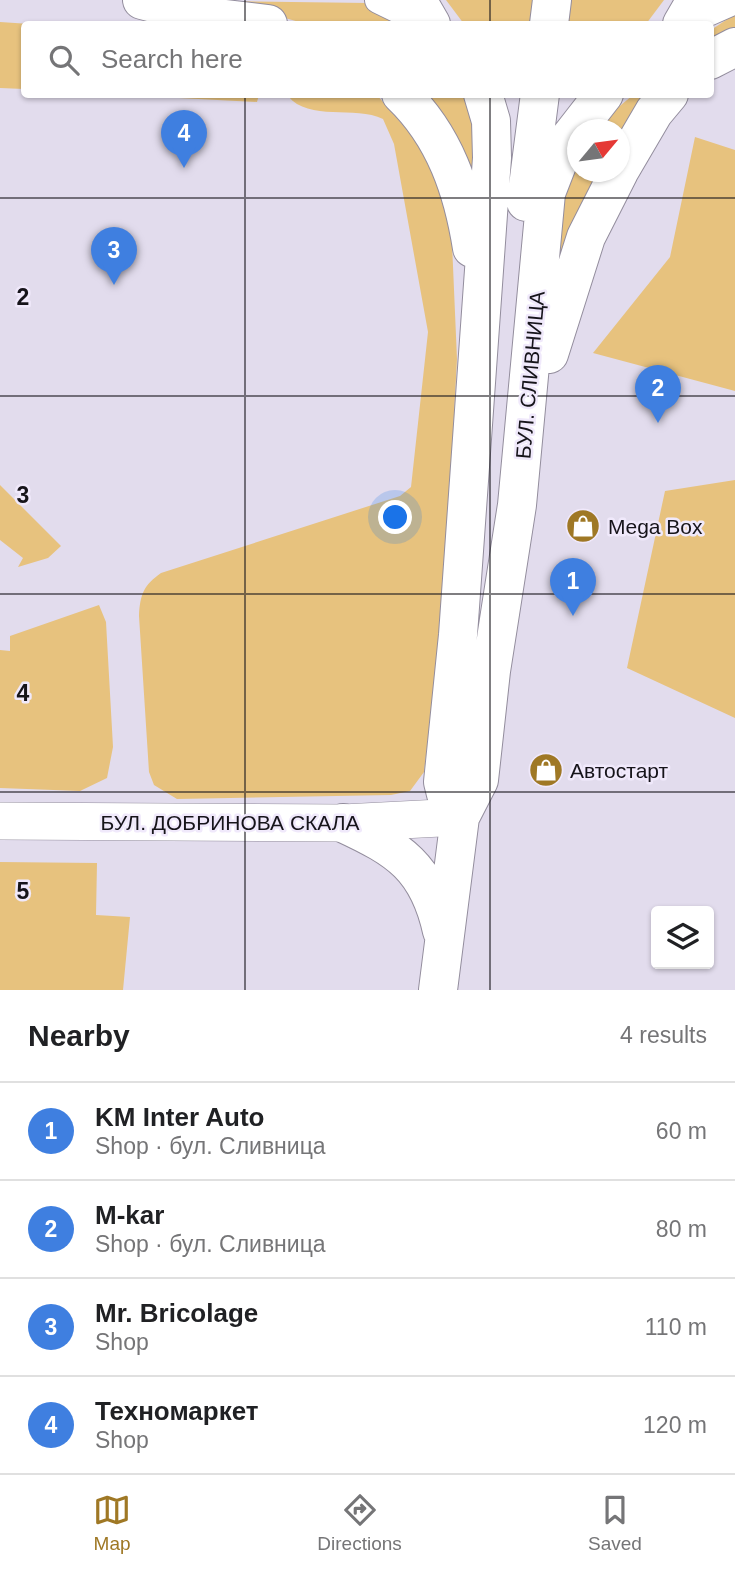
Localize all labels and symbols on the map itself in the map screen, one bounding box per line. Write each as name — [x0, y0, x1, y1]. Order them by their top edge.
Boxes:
pin: 4 — [161, 110, 207, 168]
north arrow — [567, 119, 630, 182]
pin: 3 — [91, 227, 137, 285]
text: 2 — [17, 284, 29, 310]
street label: БУЛ. СЛИВНИЦА — [511, 290, 549, 460]
pin: 2 — [635, 365, 681, 423]
text: 3 — [17, 482, 29, 508]
your location — [378, 500, 412, 534]
shop icon: Mega Box — [564, 507, 602, 545]
place label: Mega Box — [608, 515, 703, 538]
pin: 1 — [550, 558, 596, 616]
text: 4 — [17, 680, 30, 706]
shop icon: Автостарт — [527, 751, 565, 789]
place label: Автостарт — [570, 759, 669, 782]
street label: БУЛ. ДОБРИНОВА СКАЛА — [100, 811, 360, 834]
text: 5 — [17, 878, 30, 904]

